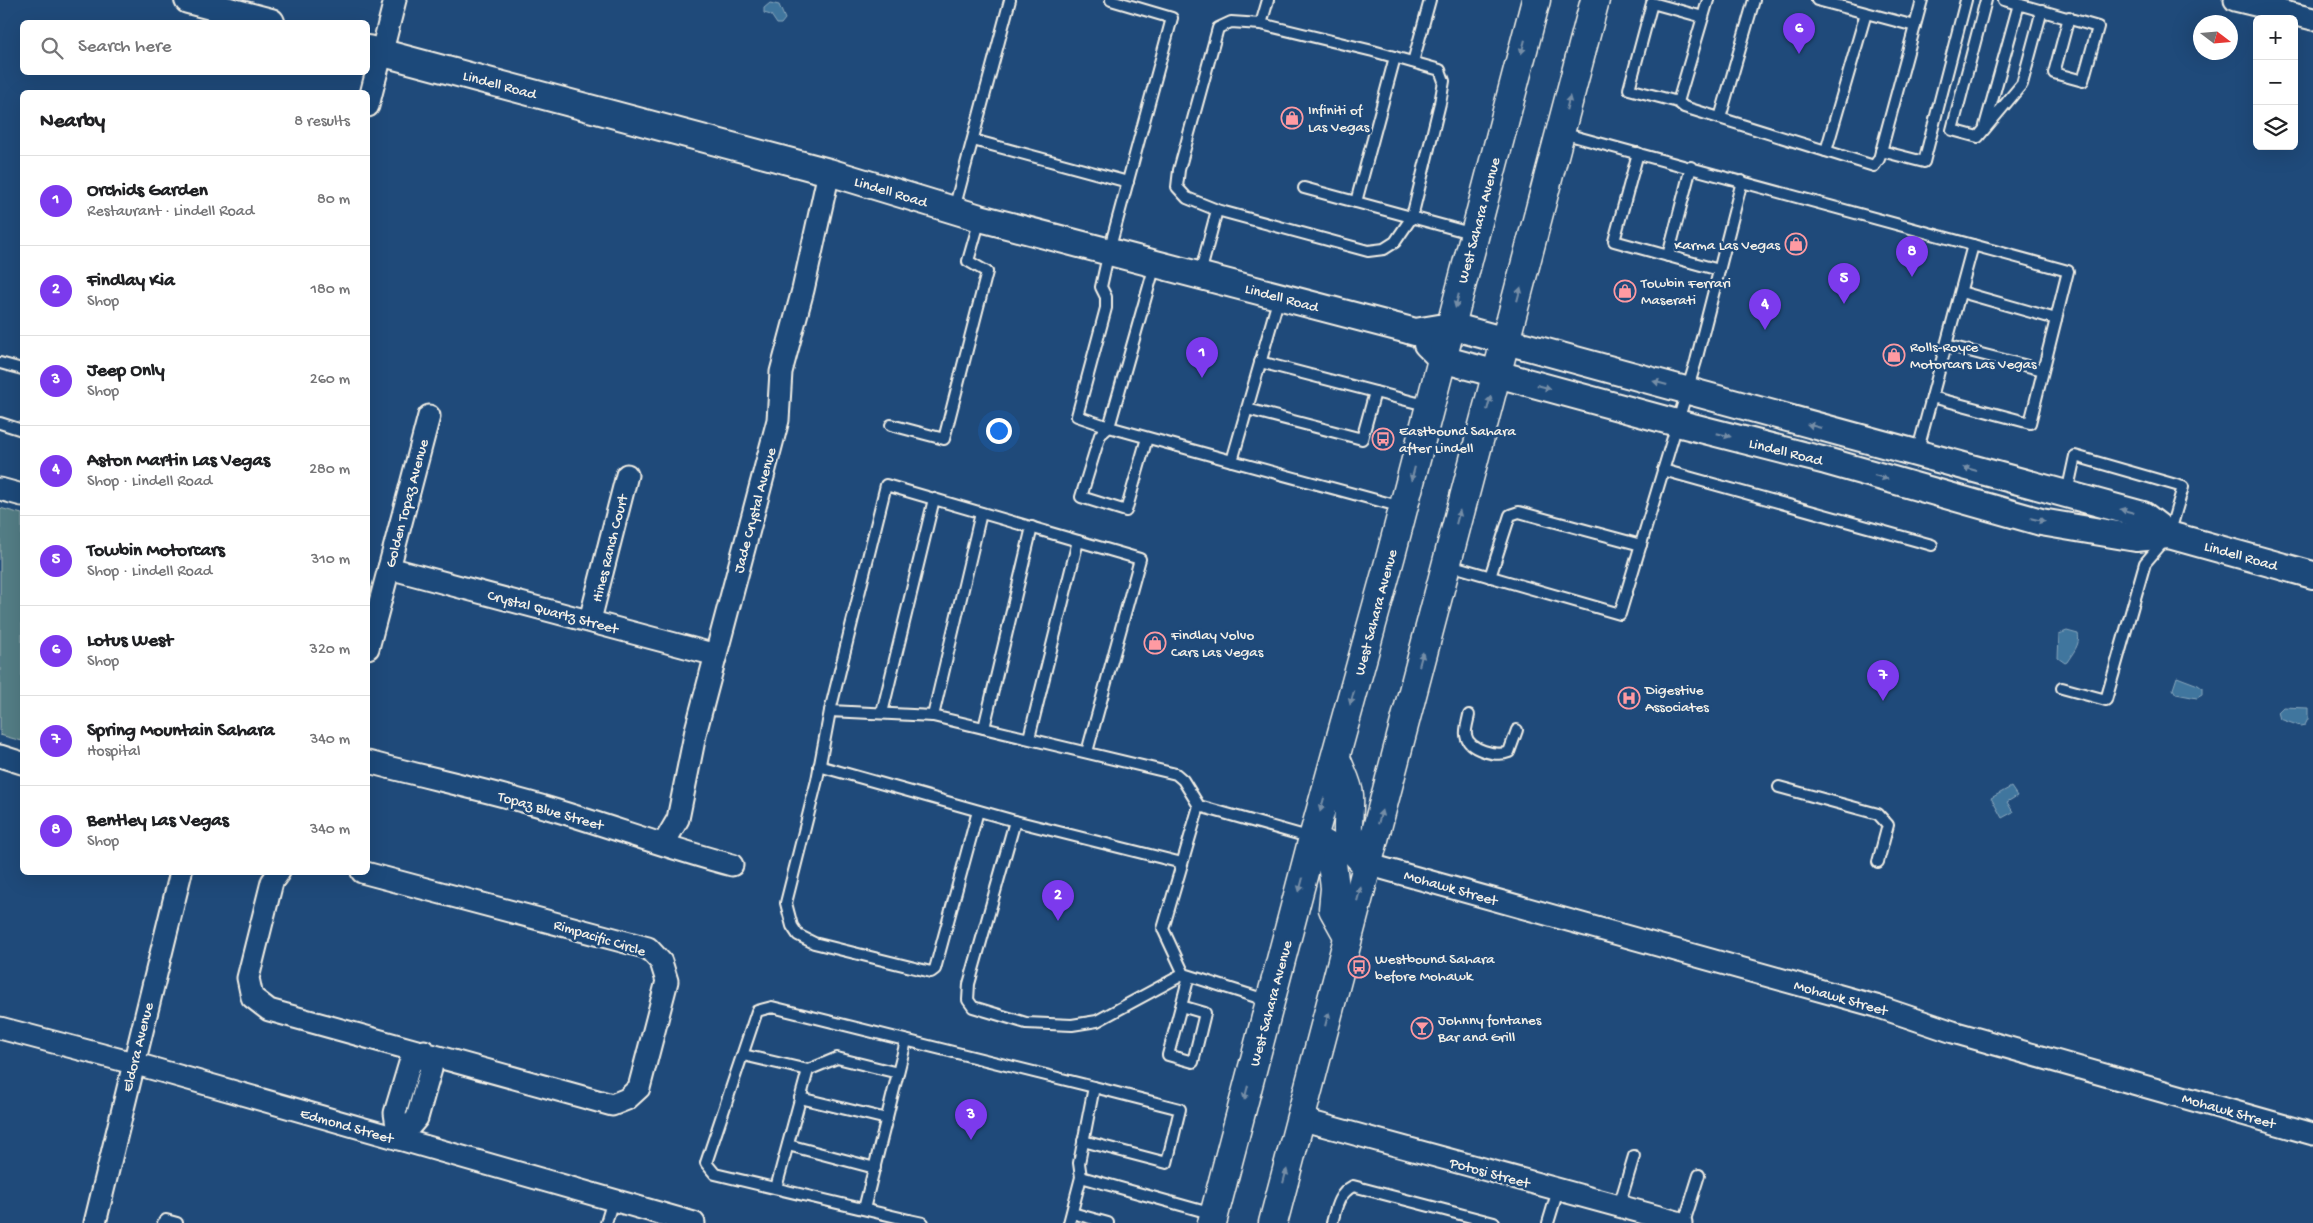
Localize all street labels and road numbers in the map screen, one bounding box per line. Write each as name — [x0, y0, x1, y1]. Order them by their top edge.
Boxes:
street label: Lindell Road — [461, 67, 539, 105]
street label: West Sahara Avenue — [1454, 155, 1505, 285]
street label: Lindell Road — [852, 173, 930, 213]
street label: Lindell Road — [1243, 280, 1321, 318]
street label: Lindell Road — [1747, 435, 1825, 471]
street label: Golden Topaz Avenue — [382, 437, 434, 570]
street label: Jade Crystal Avenue — [731, 446, 781, 575]
street label: Hines Ranch Court — [589, 491, 633, 604]
street label: Lindell Road — [2202, 538, 2280, 576]
street label: West Sahara Avenue — [1351, 547, 1402, 677]
street label: Crystal Quartz Street — [485, 587, 622, 640]
street label: Topaz Blue Street — [495, 788, 607, 836]
street label: Mohawk Street — [1402, 867, 1501, 911]
street label: Rimpacific Circle — [551, 916, 648, 962]
street label: West Sahara Avenue — [1246, 938, 1297, 1068]
street label: Mohawk Street — [1792, 977, 1891, 1021]
street label: Eldora Avenue — [119, 1001, 159, 1094]
street label: Mohawk Street — [2180, 1090, 2279, 1134]
street label: Edmond Street — [298, 1105, 397, 1149]
street label: Potosi Street — [1446, 1154, 1533, 1194]

